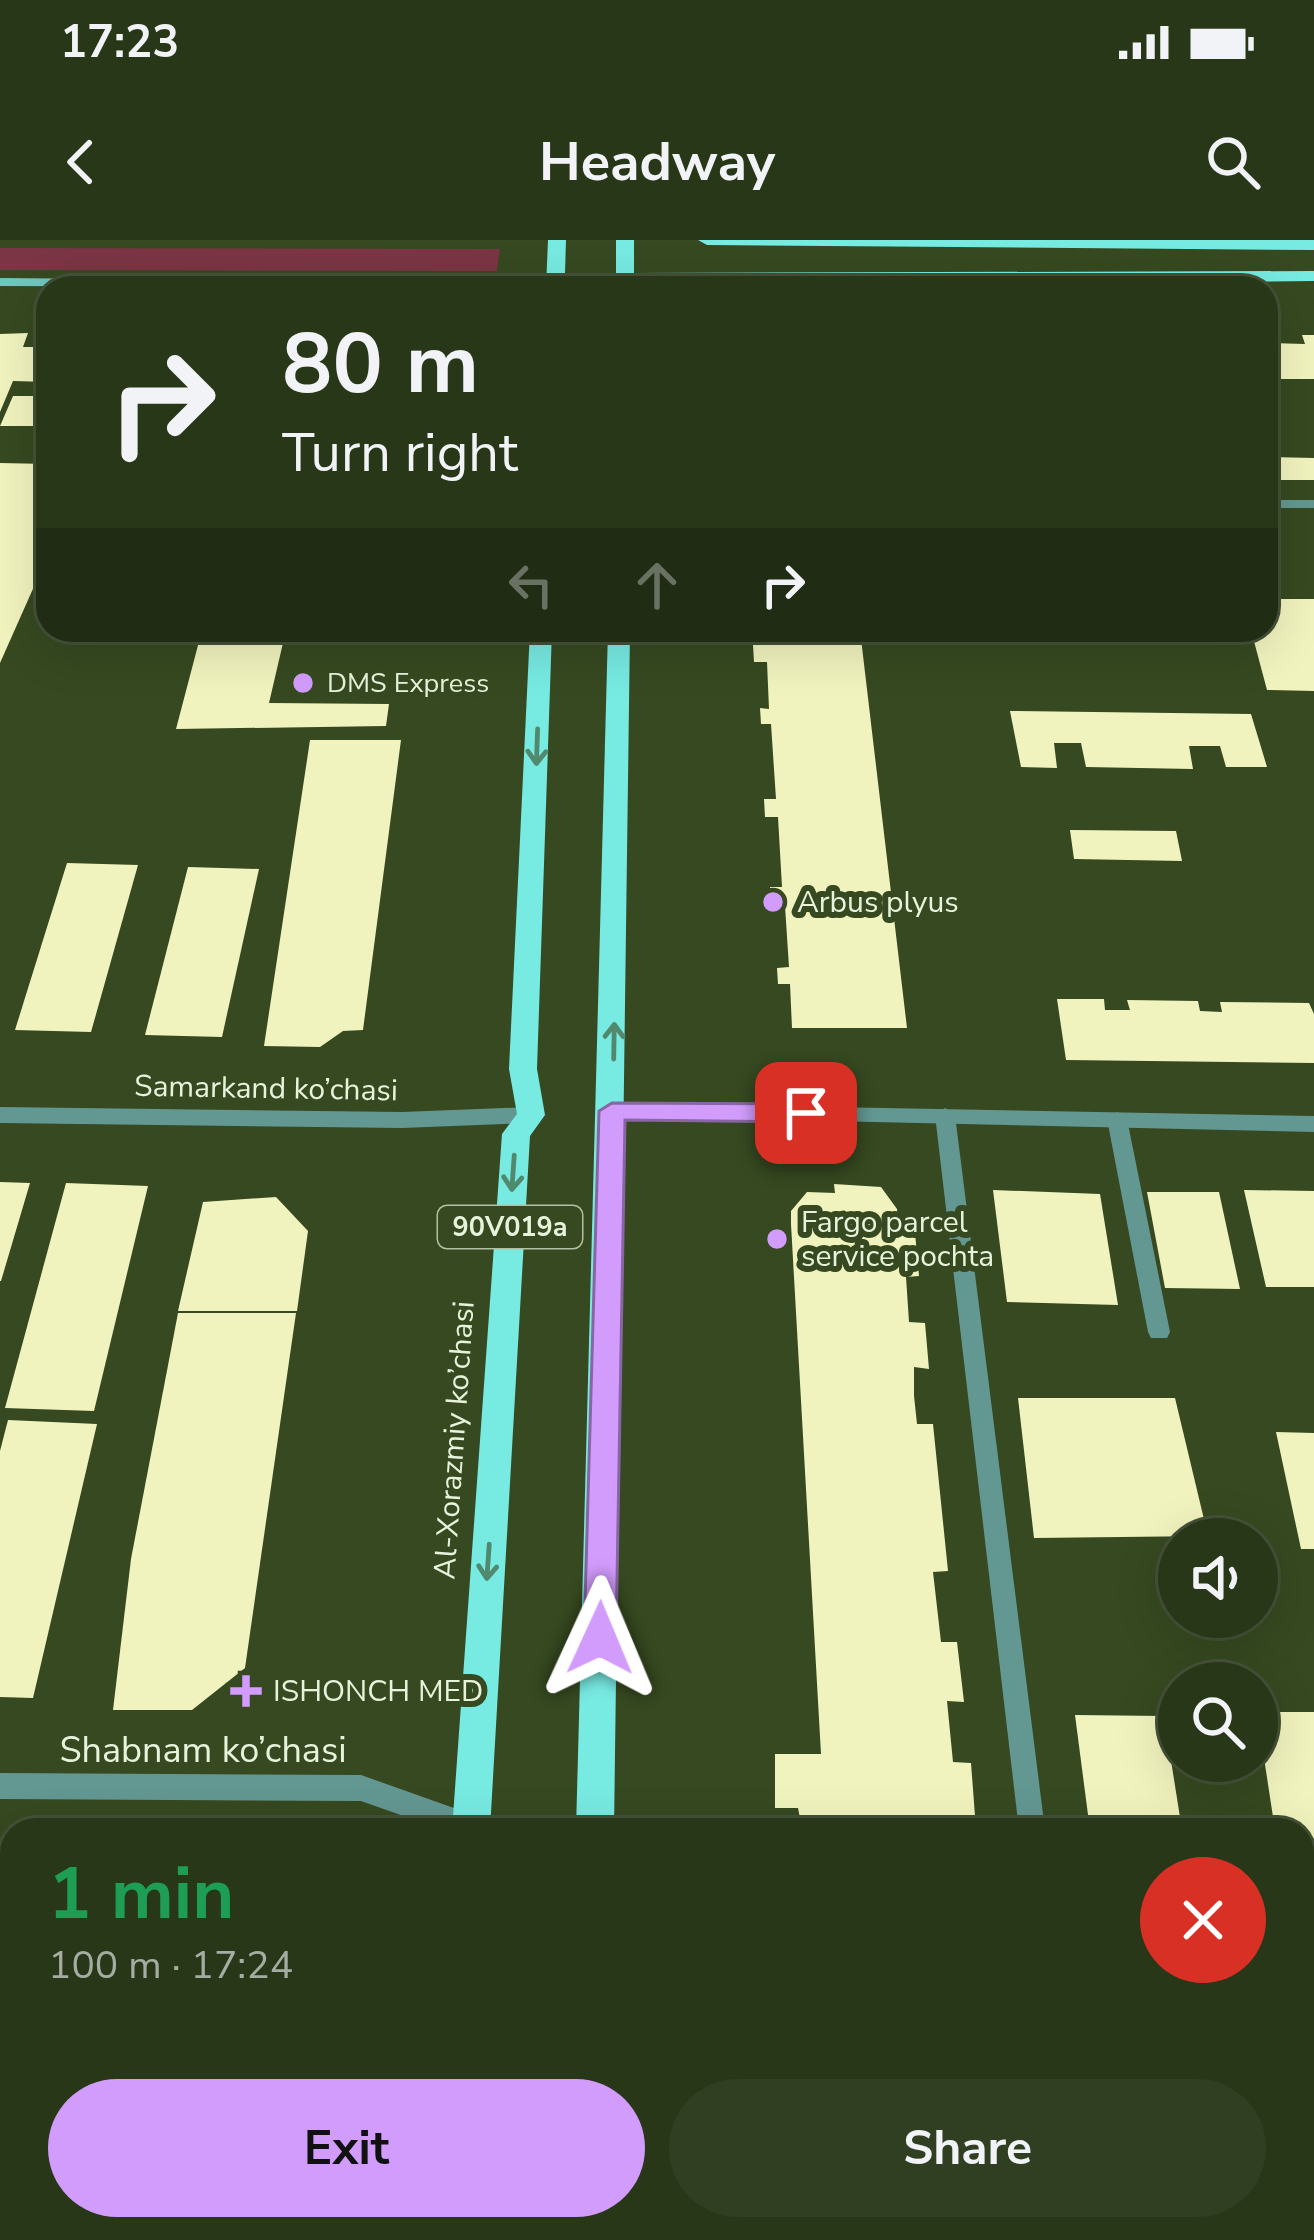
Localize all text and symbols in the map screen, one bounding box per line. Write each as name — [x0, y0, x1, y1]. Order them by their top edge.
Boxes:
text: 17:23 — [60, 12, 179, 73]
text: Headway — [539, 125, 775, 199]
icon: back — [48, 129, 114, 195]
icon: search — [1200, 129, 1266, 195]
text: 80 m — [282, 307, 479, 422]
icon: right — [84, 324, 240, 480]
text: Turn right — [282, 416, 518, 490]
icon: left — [498, 552, 564, 618]
icon: ahead — [624, 552, 690, 618]
icon: right — [750, 552, 816, 618]
place label: DMS Express — [327, 665, 489, 702]
marker: DMS Express — [290, 670, 316, 696]
one-way arrow — [525, 727, 548, 766]
place label: Arbus plyus — [797, 882, 959, 923]
marker: Arbus plyus — [760, 889, 786, 915]
one-way arrow — [603, 1022, 626, 1061]
pin — [755, 1062, 857, 1164]
street label: Samarkand ko’chasi — [134, 1066, 398, 1111]
icon: arrive — [773, 1080, 839, 1146]
one-way arrow — [502, 1153, 525, 1192]
place label: Fargo parcel service pochta — [801, 1202, 994, 1277]
road number: 90V019a — [438, 1206, 582, 1248]
marker: Fargo parcel service pochta — [764, 1226, 790, 1252]
street label: Al-Xorazmiy ko’chasi — [424, 1300, 485, 1580]
map controls — [1158, 1518, 1278, 1782]
button: sound — [1158, 1518, 1278, 1638]
one-way arrow — [477, 1542, 500, 1581]
position arrow — [537, 1575, 663, 1701]
button: search — [1158, 1662, 1278, 1782]
place label: ISHONCH MED — [273, 1671, 483, 1712]
marker: ISHONCH MED — [230, 1675, 262, 1707]
street label: Shabnam ko’chasi — [59, 1726, 347, 1775]
text: 1 min — [48, 1845, 234, 1943]
button: close — [1140, 1857, 1266, 1983]
text: 100 m · 17:24 — [48, 1939, 293, 1992]
button: Exit — [48, 2079, 645, 2217]
button: Share — [669, 2079, 1266, 2217]

